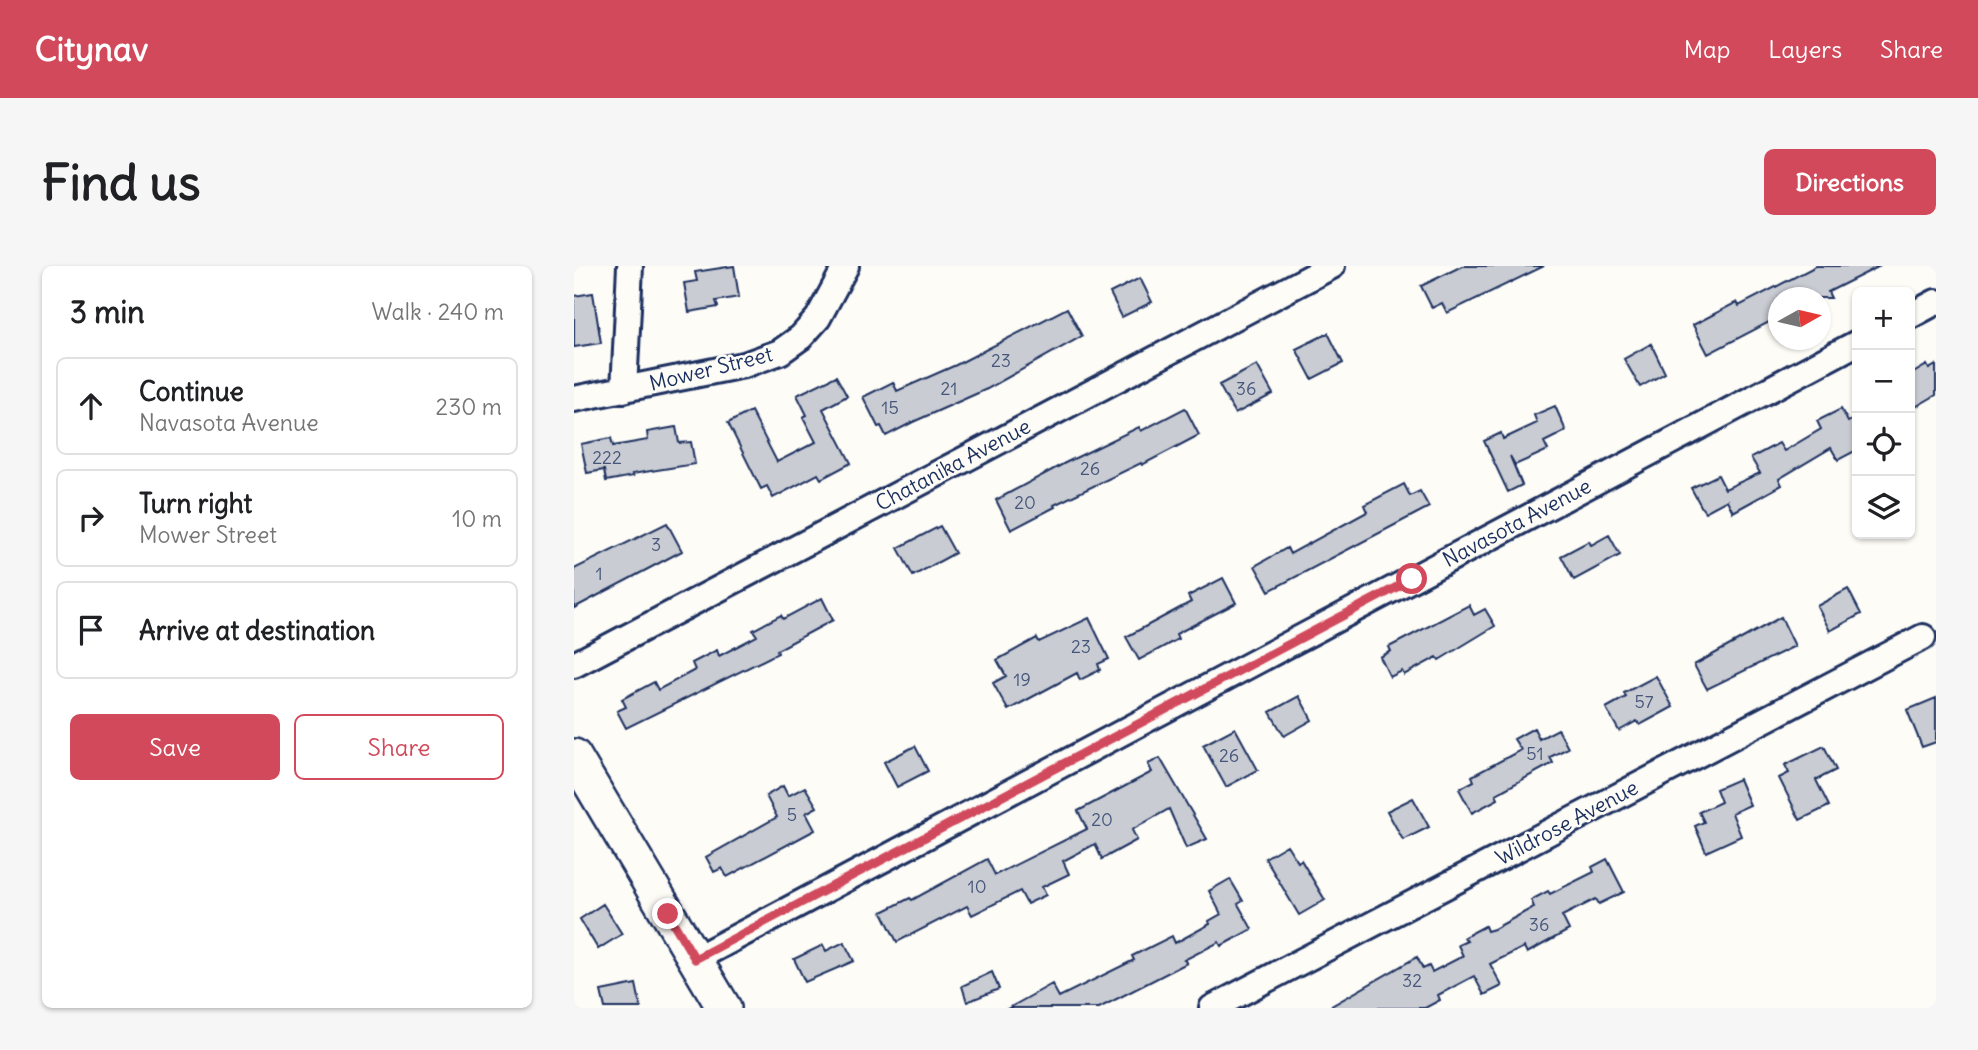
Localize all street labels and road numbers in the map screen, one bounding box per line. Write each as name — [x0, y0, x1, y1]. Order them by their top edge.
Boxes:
street label: Mower Street — [646, 340, 775, 397]
street label: Chatanika Avenue — [871, 412, 1035, 517]
street label: Navasota Avenue — [1438, 472, 1596, 573]
street label: Wildrose Avenue — [1491, 774, 1643, 871]

